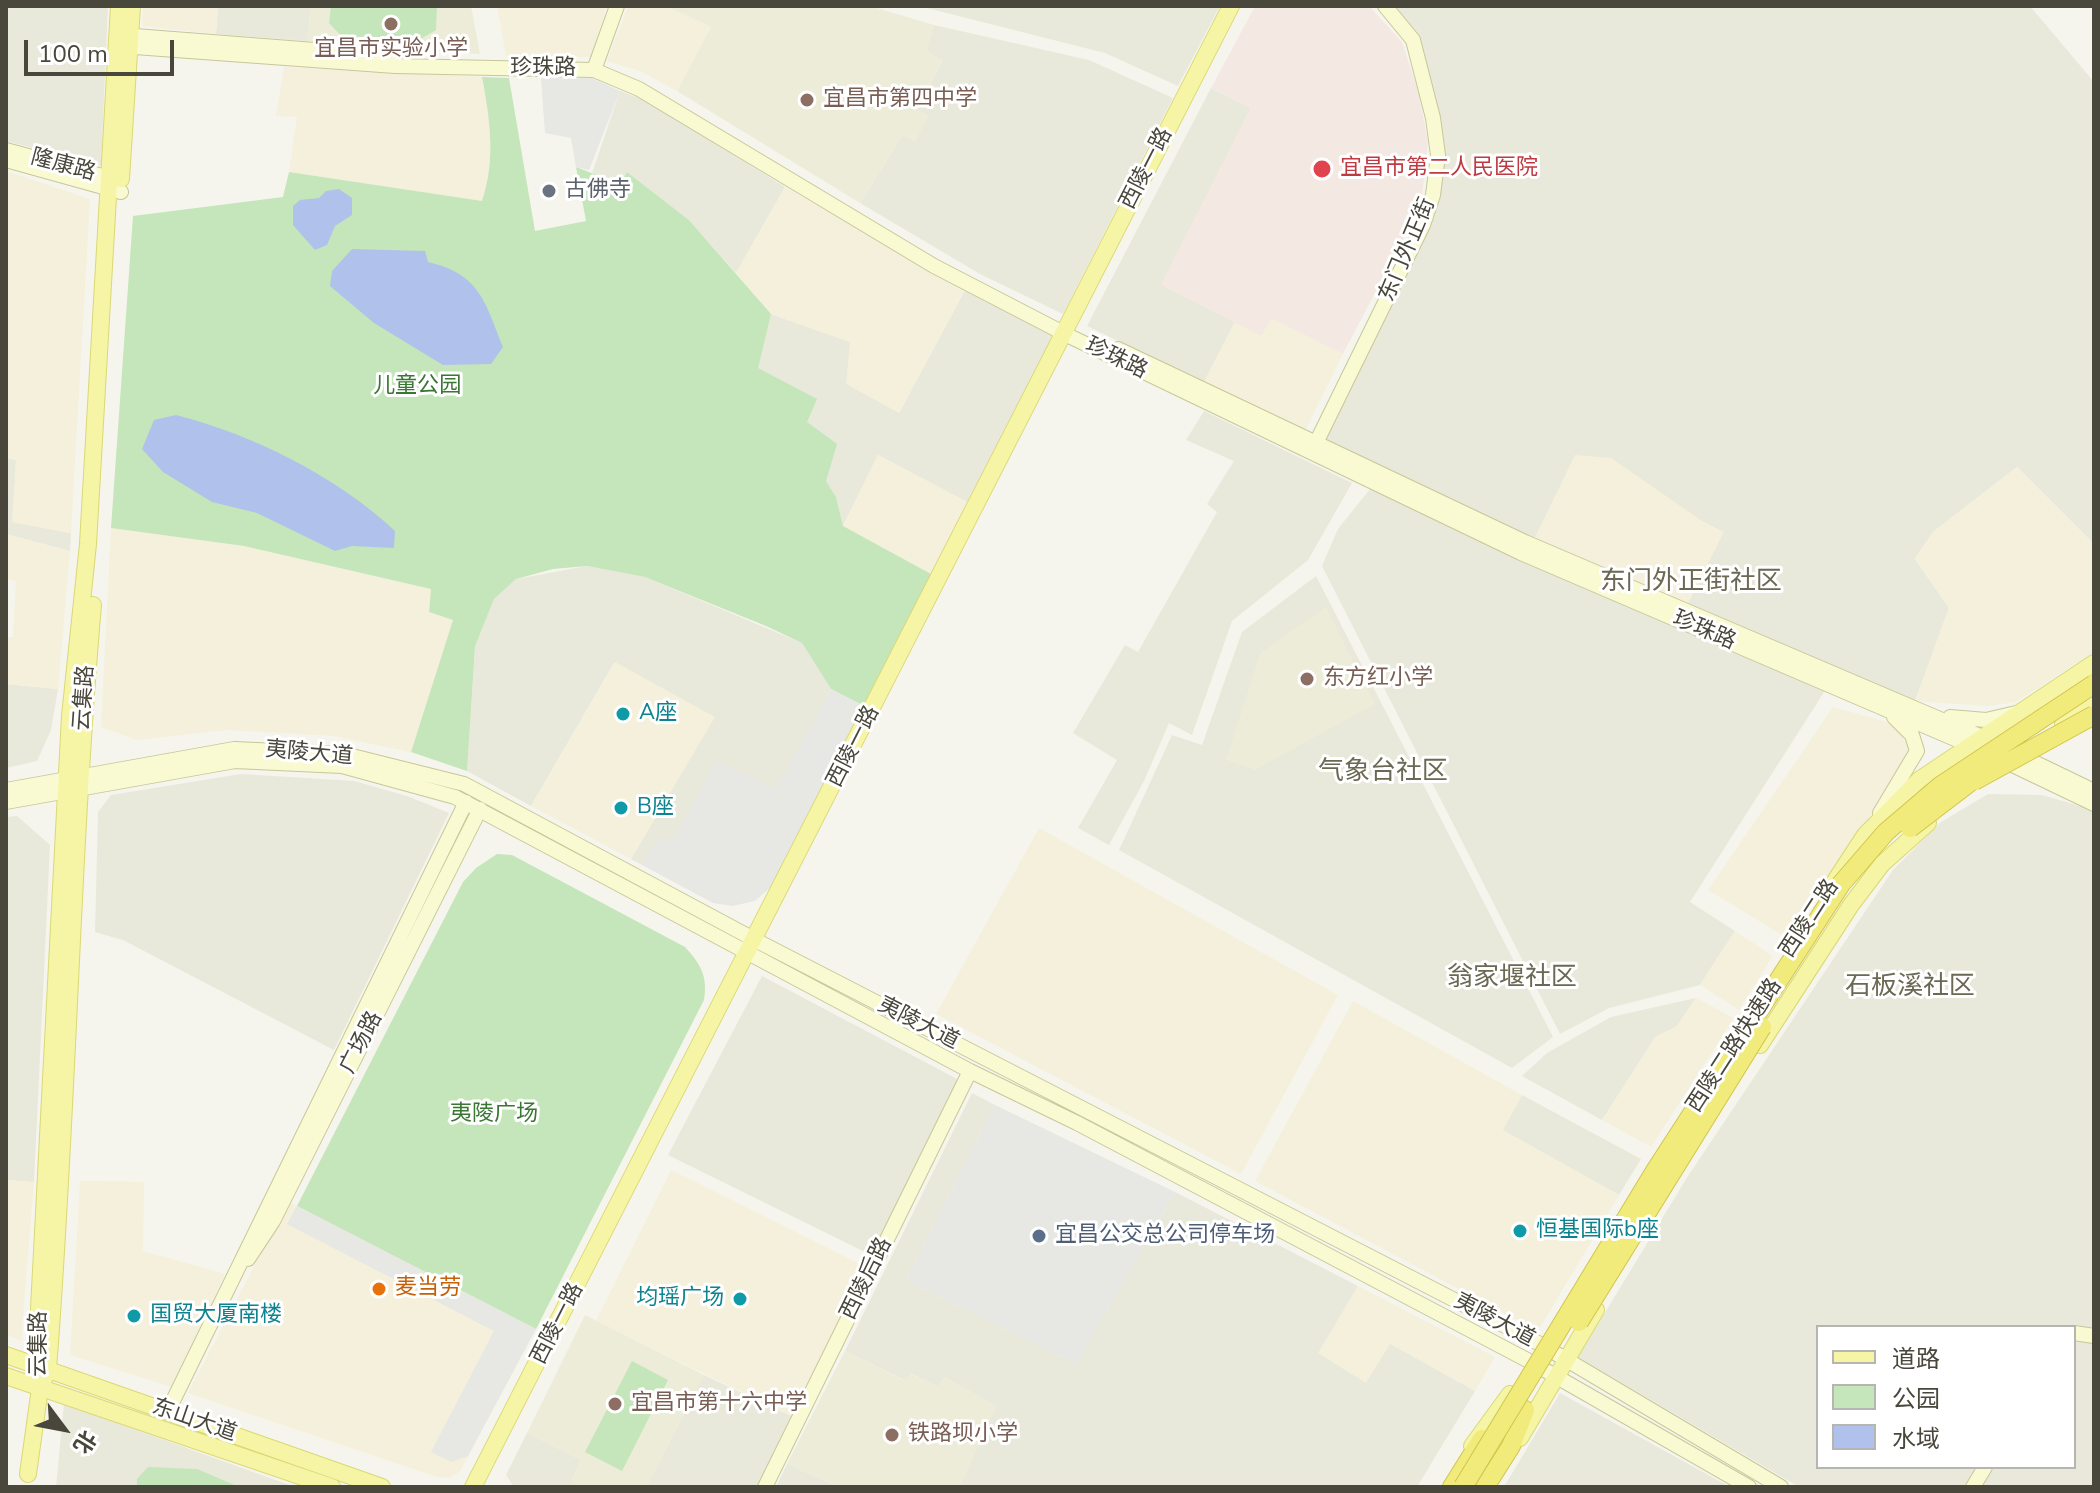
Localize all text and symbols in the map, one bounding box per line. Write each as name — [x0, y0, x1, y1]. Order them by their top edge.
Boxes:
marker: 宜昌市实验小学 — [382, 15, 400, 33]
scale bar — [28, 24, 178, 74]
place label: 宜昌市实验小学 — [314, 37, 468, 63]
text: 100 m — [38, 38, 108, 70]
street label: 珍珠路 — [510, 56, 576, 82]
place label: 宜昌市第四中学 — [823, 87, 977, 113]
marker: 宜昌市第四中学 — [798, 91, 816, 109]
street label: 西陵一路 — [1115, 124, 1179, 214]
street label: 隆康路 — [28, 145, 98, 187]
place label: 宜昌市第二人民医院 — [1340, 156, 1538, 182]
marker: 宜昌市第二人民医院 — [1311, 158, 1333, 180]
place label: 古佛寺 — [565, 178, 631, 204]
marker: 古佛寺 — [540, 182, 558, 200]
street label: 东门外正街 — [1374, 194, 1442, 306]
street label: 珍珠路 — [1081, 333, 1151, 385]
park label: 儿童公园 — [373, 374, 461, 400]
district label: 东门外正街社区 — [1600, 567, 1782, 599]
street label: 珍珠路 — [1668, 606, 1740, 656]
street label: 云集路 — [70, 664, 100, 732]
place label: 东方红小学 — [1323, 666, 1433, 692]
marker: 东方红小学 — [1298, 670, 1316, 688]
place label: A座 — [639, 701, 677, 727]
street label: 西陵一路 — [822, 702, 886, 792]
marker: A座 — [614, 705, 632, 723]
street label: 夷陵大道 — [264, 737, 354, 771]
district label: 气象台社区 — [1318, 757, 1448, 789]
place label: B座 — [637, 795, 674, 821]
marker: B座 — [612, 799, 630, 817]
street label: 西陵二路 — [1775, 875, 1845, 963]
district label: 翁家堰社区 — [1447, 963, 1577, 995]
district label: 石板溪社区 — [1845, 972, 1975, 1004]
street label: 西陵二路快速路 — [1682, 974, 1788, 1118]
street label: 夷陵大道 — [873, 992, 963, 1056]
street label: 广场路 — [335, 1008, 389, 1078]
park label: 夷陵广场 — [450, 1102, 538, 1128]
place label: 恒基国际b座 — [1536, 1218, 1659, 1244]
marker: 恒基国际b座 — [1511, 1222, 1529, 1240]
place label: 宜昌公交总公司停车场 — [1055, 1223, 1275, 1249]
marker: 宜昌公交总公司停车场 — [1030, 1227, 1048, 1245]
street label: 西陵后路 — [836, 1234, 898, 1324]
place label: 麦当劳 — [395, 1276, 461, 1302]
street label: 西陵一路 — [526, 1279, 590, 1369]
marker: 麦当劳 — [370, 1280, 388, 1298]
place label: 均瑶广场 — [636, 1286, 724, 1312]
street label: 夷陵大道 — [1449, 1289, 1539, 1353]
marker: 均瑶广场 — [731, 1290, 749, 1308]
place label: 国贸大厦南楼 — [150, 1303, 282, 1329]
marker: 国贸大厦南楼 — [125, 1307, 143, 1325]
street label: 云集路 — [27, 1311, 53, 1377]
legend — [1816, 1325, 2076, 1469]
text: 道路 — [1892, 1343, 1940, 1375]
text: 公园 — [1892, 1383, 1940, 1415]
north arrow — [24, 1389, 104, 1469]
place label: 宜昌市第十六中学 — [631, 1391, 807, 1417]
street label: 东山大道 — [148, 1394, 240, 1448]
marker: 宜昌市第十六中学 — [606, 1395, 624, 1413]
place label: 铁路坝小学 — [908, 1422, 1018, 1448]
text: 水域 — [1892, 1423, 1940, 1455]
text: 北 — [66, 1424, 103, 1459]
marker: 铁路坝小学 — [883, 1426, 901, 1444]

